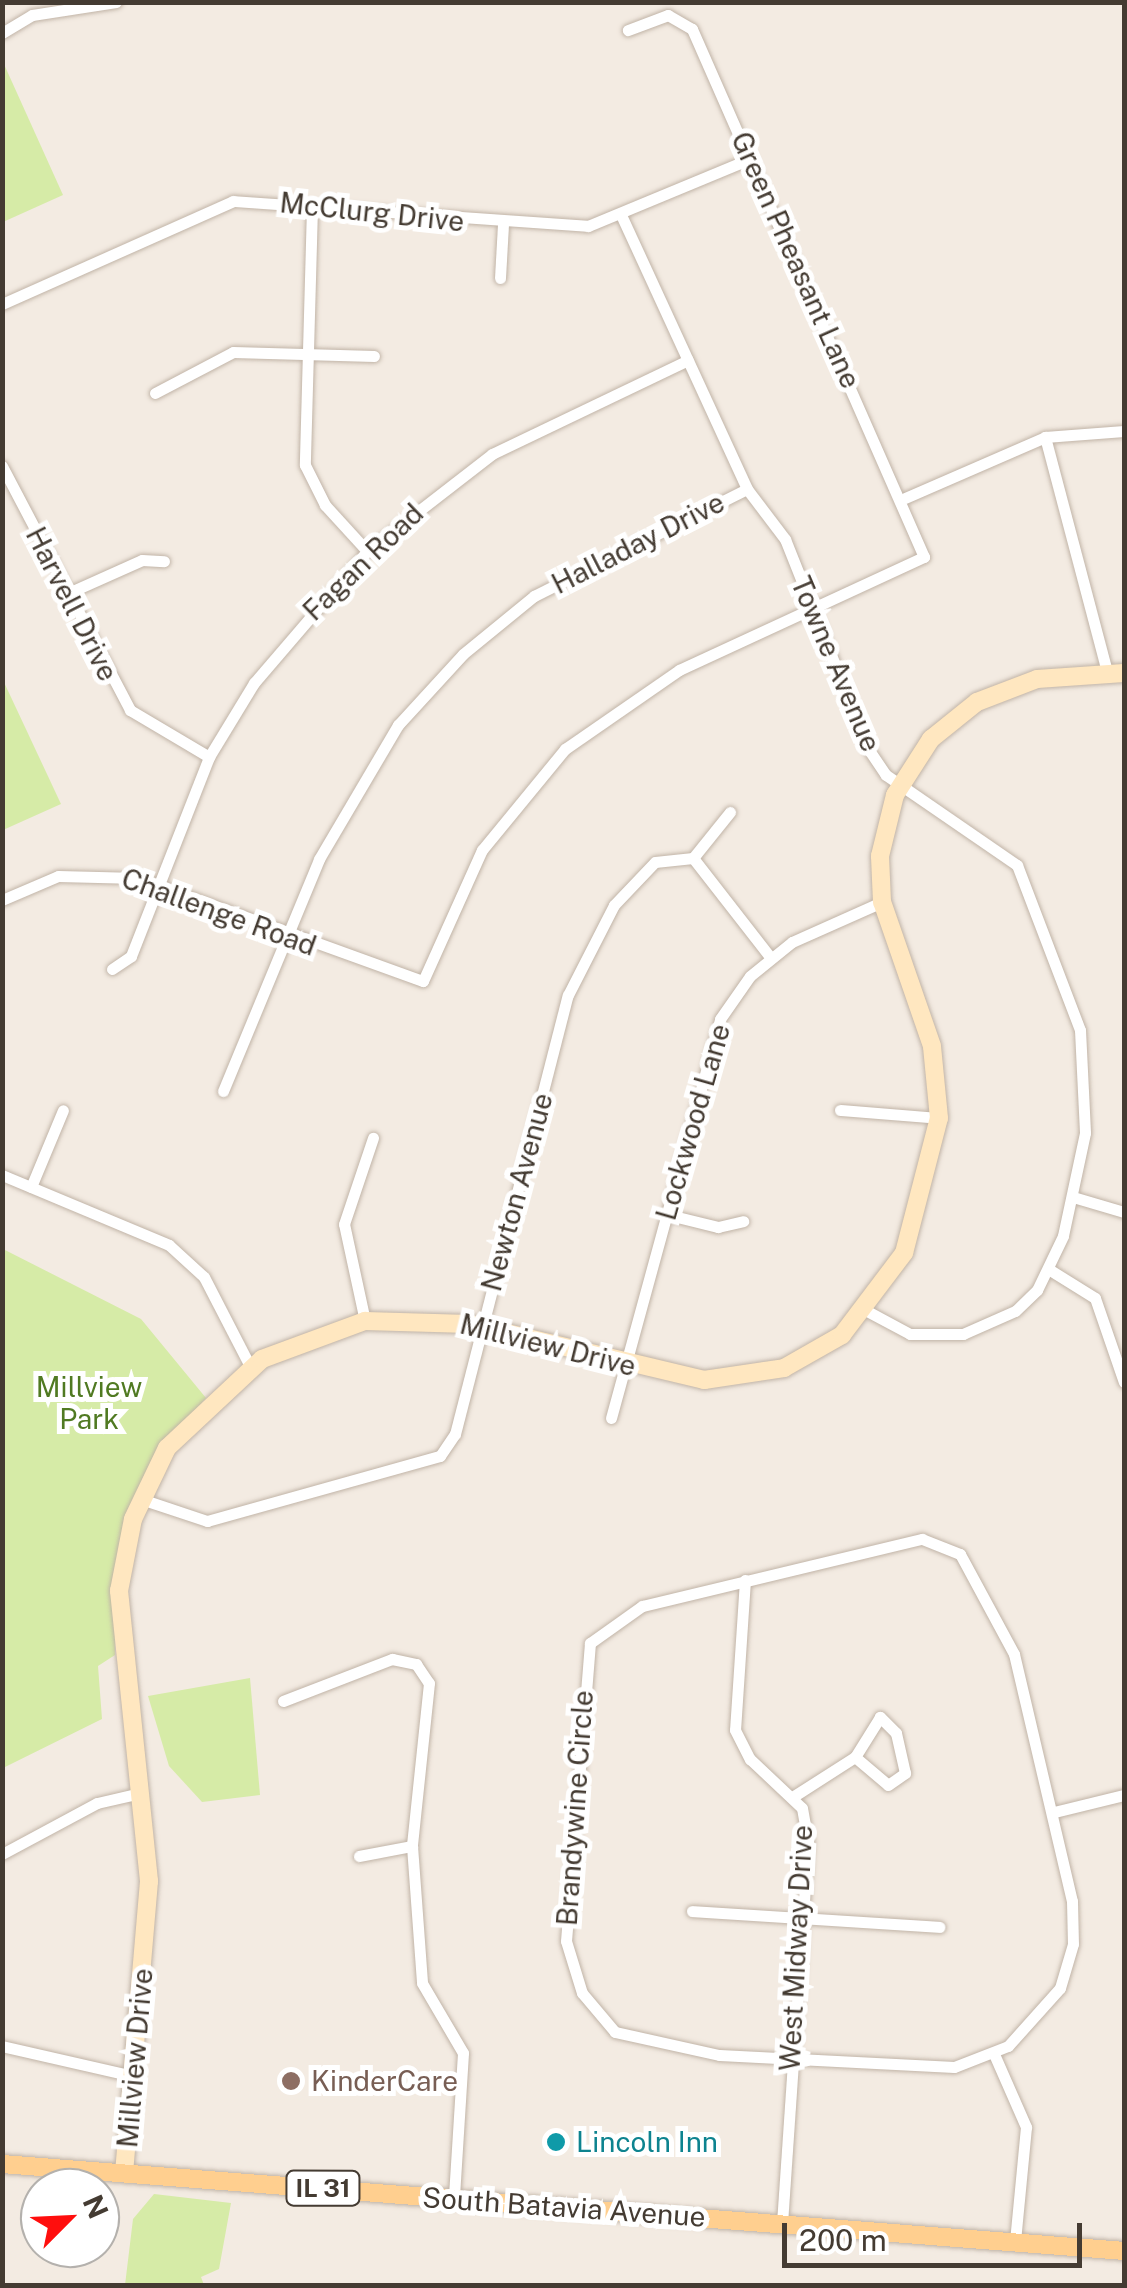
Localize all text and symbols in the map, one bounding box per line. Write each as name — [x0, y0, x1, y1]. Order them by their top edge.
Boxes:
street label: Green Pheasant Lane — [724, 127, 868, 393]
street label: McClurg Drive — [278, 186, 466, 238]
street label: Halladay Drive — [546, 485, 730, 601]
street label: Fagan Road — [296, 497, 430, 627]
street label: Harvell Drive — [19, 521, 125, 687]
street label: Towne Avenue — [784, 571, 888, 757]
street label: Challenge Road — [117, 861, 321, 963]
street label: Lockwood Lane — [649, 1020, 737, 1224]
street label: Newton Avenue — [474, 1089, 560, 1295]
street label: Millview Drive — [456, 1307, 640, 1383]
park label: Millview Park — [36, 1370, 142, 1436]
street label: Brandywine Circle — [550, 1689, 600, 1927]
street label: West Midway Drive — [773, 1824, 819, 2072]
street label: Millview Drive — [110, 1967, 160, 2149]
place label: KinderCare — [311, 2064, 458, 2098]
marker: KinderCare — [280, 2070, 302, 2092]
place label: Lincoln Inn — [576, 2125, 718, 2159]
marker: Lincoln Inn — [545, 2131, 567, 2153]
north arrow — [20, 2168, 120, 2268]
road number: IL 31 — [283, 2168, 363, 2208]
street label: South Batavia Avenue — [421, 2180, 707, 2234]
text: N — [77, 2190, 116, 2223]
scale bar — [787, 2203, 1087, 2265]
text: 200 m — [799, 2222, 887, 2258]

